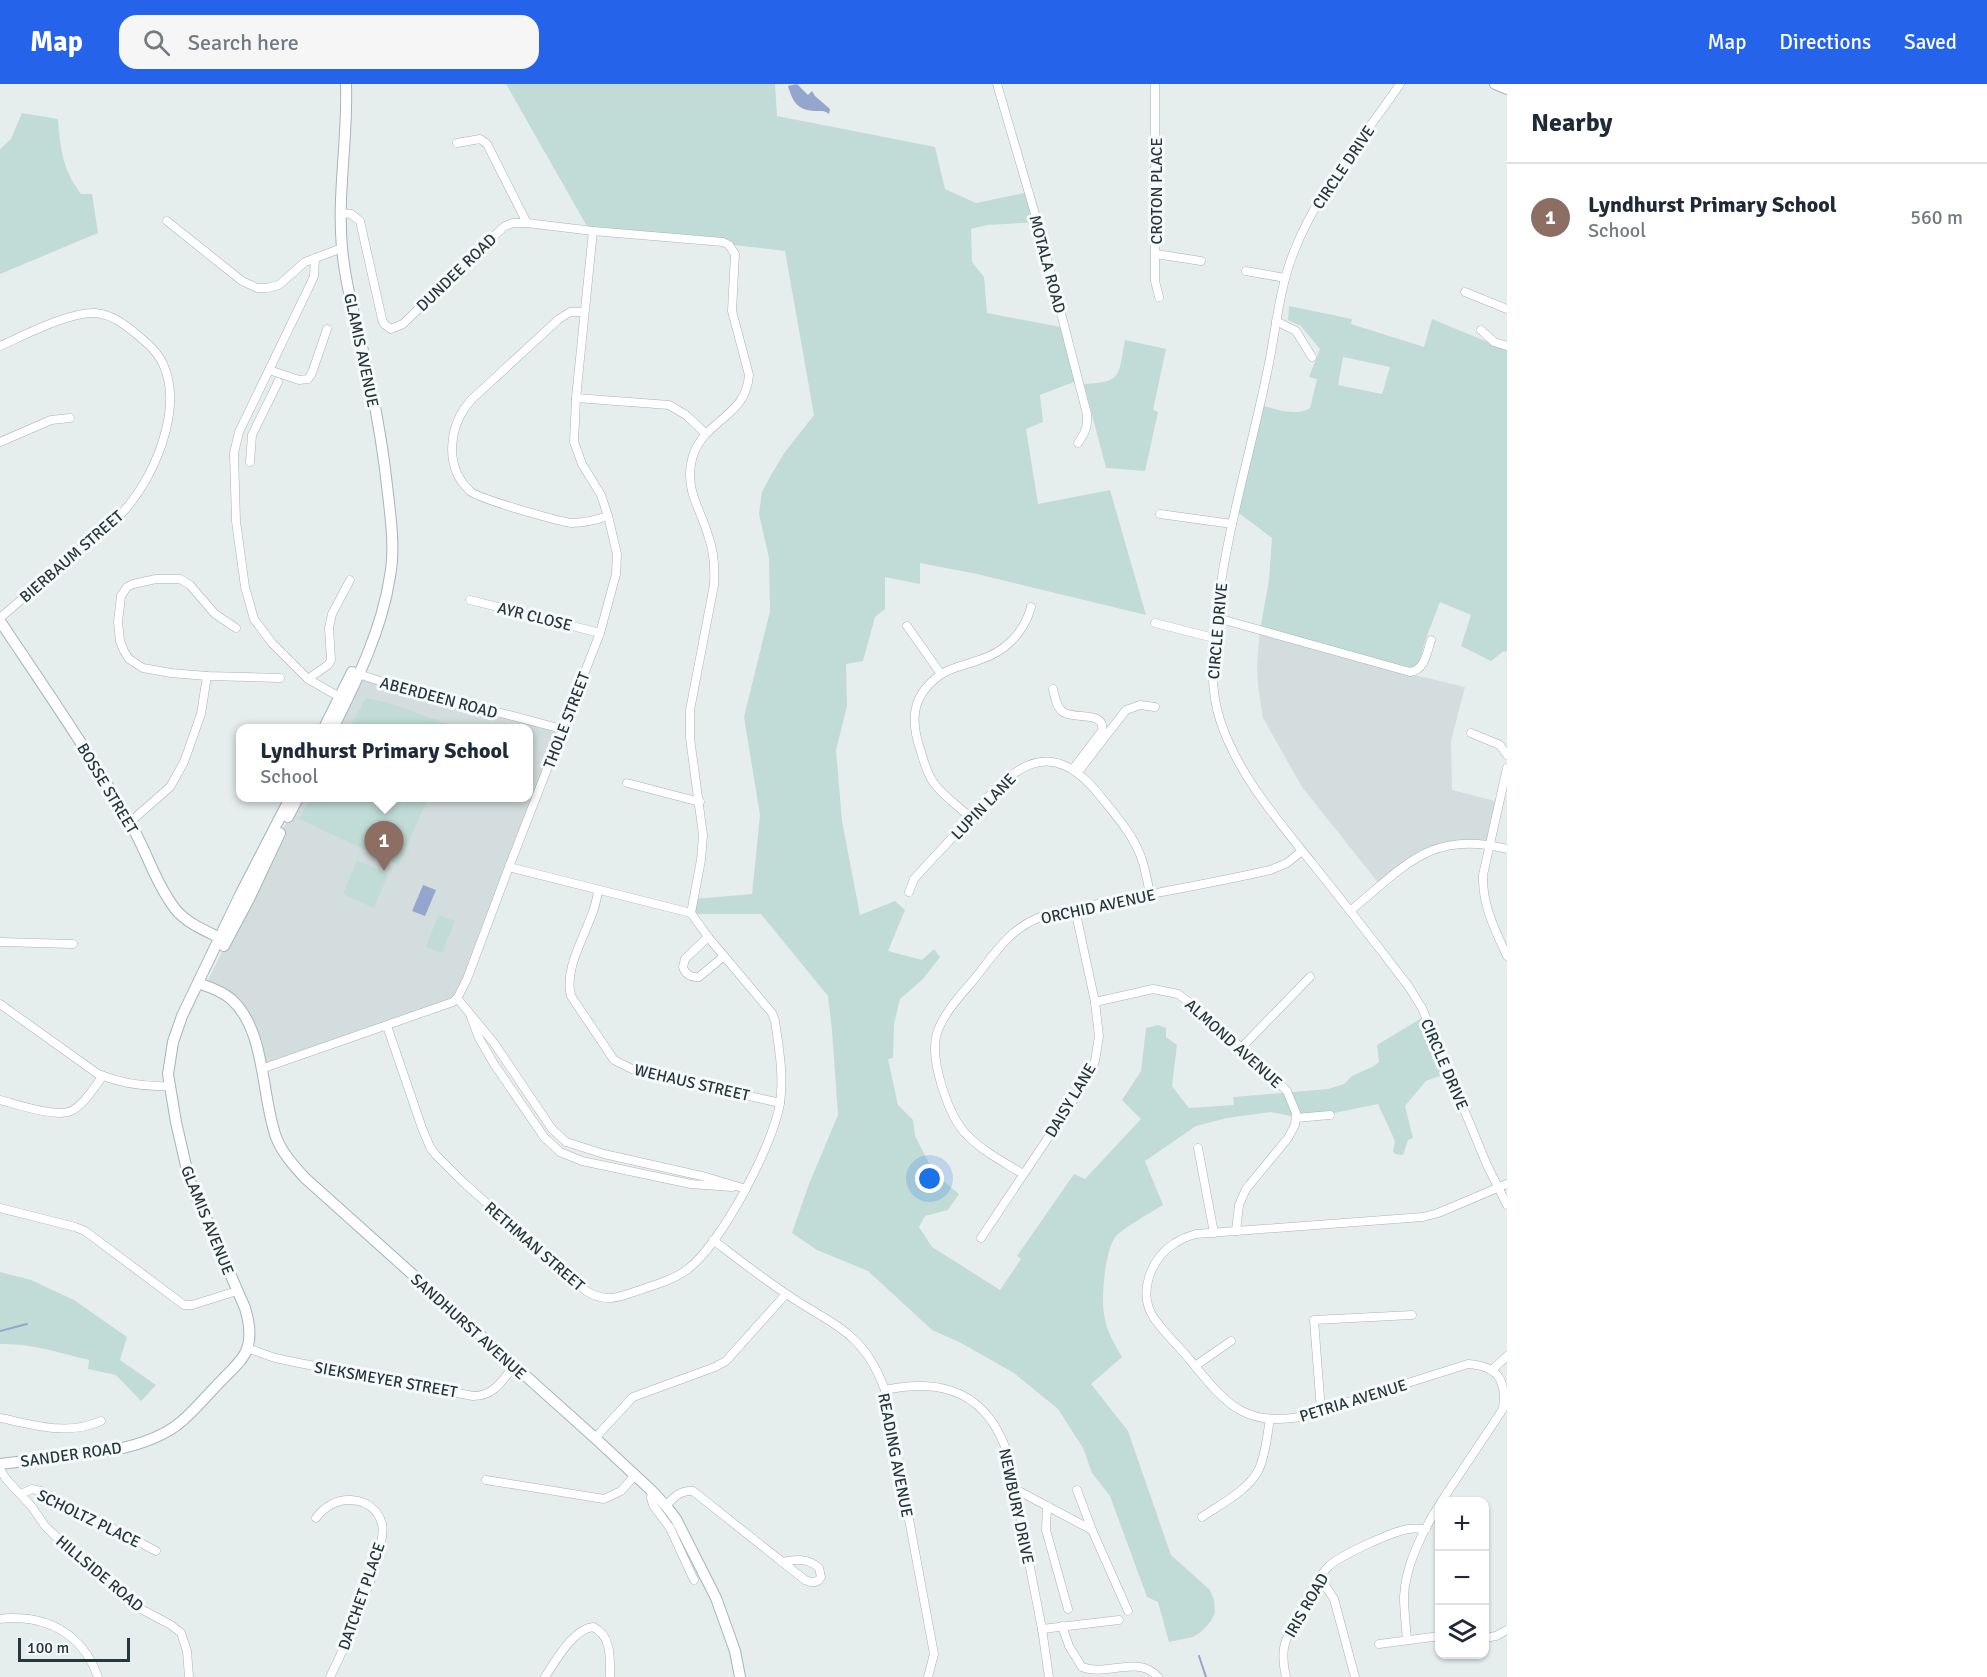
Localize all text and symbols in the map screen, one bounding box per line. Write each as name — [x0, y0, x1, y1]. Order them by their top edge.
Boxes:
search box — [119, 15, 539, 69]
text: Map — [30, 25, 83, 59]
icon: search — [140, 26, 173, 59]
text: Search here — [188, 29, 299, 56]
text: Map — [1708, 29, 1746, 55]
text: Directions — [1779, 29, 1871, 55]
text: Saved — [1904, 29, 1957, 55]
text: Nearby — [1531, 107, 1612, 139]
street label: CIRCLE DRIVE — [1308, 122, 1379, 213]
street label: CROTON PLACE — [1147, 137, 1167, 245]
text: Lyndhurst Primary School — [1588, 191, 1837, 218]
text: 1 — [1545, 205, 1556, 230]
text: 560 m — [1910, 205, 1963, 230]
street label: MOTALA ROAD — [1024, 213, 1070, 316]
text: School — [1588, 218, 1646, 243]
street label: DUNDEE ROAD — [412, 229, 501, 316]
street label: GLAMIS AVENUE — [339, 291, 383, 409]
street label: BIERBAUM STREET — [16, 506, 128, 607]
street label: CIRCLE DRIVE — [1204, 582, 1232, 680]
street label: AYR CLOSE — [495, 598, 574, 636]
street label: THOLE STREET — [539, 669, 595, 772]
street label: ABERDEEN ROAD — [378, 673, 500, 723]
popup — [236, 724, 533, 802]
text: Lyndhurst Primary School — [260, 737, 509, 764]
street label: BOSSE STREET — [72, 739, 142, 838]
text: School — [260, 764, 318, 789]
street label: LUPIN LANE — [947, 769, 1020, 844]
pin: 1 — [364, 822, 404, 871]
street label: ORCHID AVENUE — [1039, 885, 1157, 929]
street label: ALMOND AVENUE — [1181, 995, 1286, 1093]
street label: CIRCLE DRIVE — [1416, 1016, 1472, 1113]
street label: WEHAUS STREET — [632, 1060, 752, 1106]
street label: DAISY LANE — [1041, 1060, 1101, 1141]
street label: GLAMIS AVENUE — [176, 1163, 238, 1278]
your location — [915, 1164, 944, 1193]
street label: RETHMAN STREET — [480, 1198, 589, 1296]
street label: SANDHURST AVENUE — [406, 1270, 530, 1384]
street label: SIEKSMEYER STREET — [313, 1358, 459, 1402]
street label: PETRIA AVENUE — [1297, 1375, 1410, 1427]
street label: READING AVENUE — [873, 1391, 917, 1519]
street label: SANDER ROAD — [19, 1438, 123, 1472]
street label: NEWBURY DRIVE — [994, 1447, 1038, 1566]
street label: SCHOLTZ PLACE — [34, 1485, 143, 1553]
map controls — [1435, 1497, 1489, 1659]
button: + — [1435, 1497, 1489, 1551]
street label: HILLSIDE ROAD — [51, 1531, 147, 1616]
street label: DATCHET PLACE — [334, 1540, 390, 1653]
button: − — [1435, 1551, 1489, 1605]
street label: IRIS ROAD — [1280, 1570, 1333, 1641]
button: layers — [1435, 1605, 1489, 1659]
scale bar — [18, 1635, 130, 1662]
text: 100 m — [27, 1638, 69, 1658]

